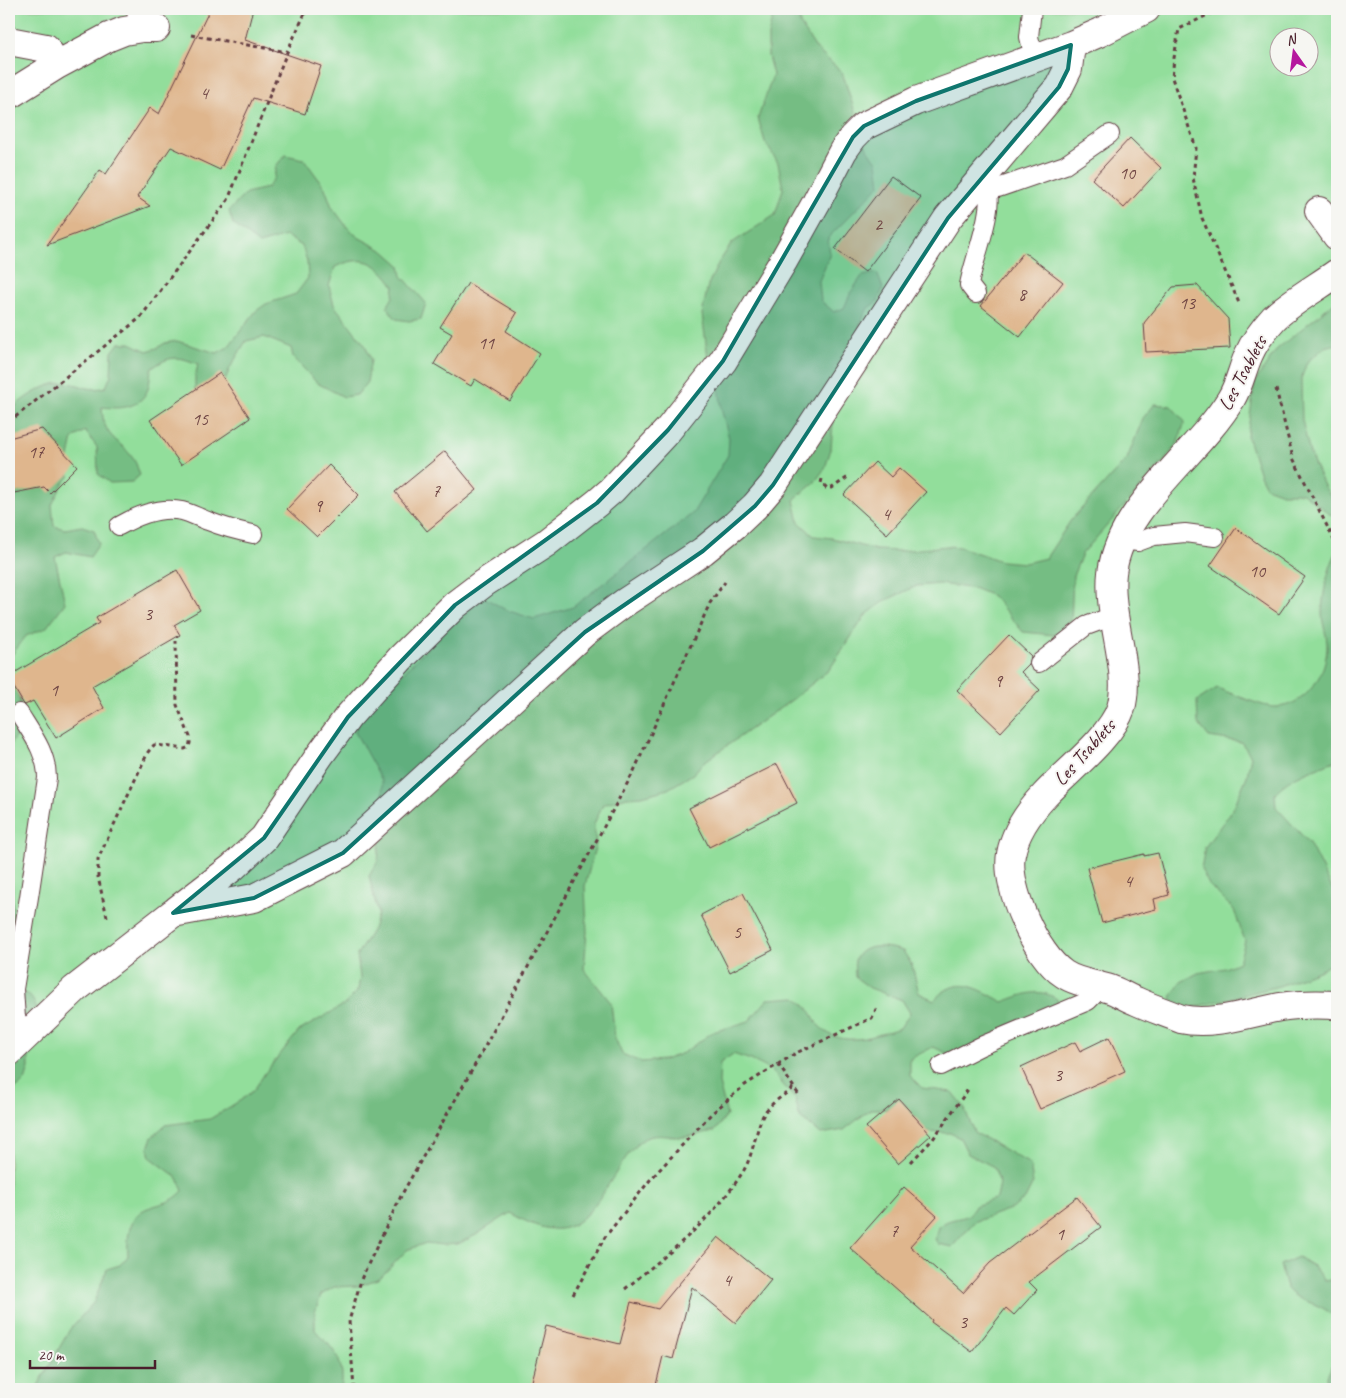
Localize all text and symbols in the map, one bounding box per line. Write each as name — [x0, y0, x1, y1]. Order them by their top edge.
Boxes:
north arrow — [1268, 28, 1318, 78]
text: N — [1285, 30, 1299, 49]
house number: 4 — [200, 82, 210, 104]
house number: 10 — [1119, 162, 1137, 184]
house number: 2 — [874, 213, 884, 235]
house number: 8 — [1018, 283, 1028, 305]
house number: 13 — [1179, 292, 1197, 314]
street label: Les Tsablets — [1212, 330, 1274, 415]
house number: 11 — [478, 332, 495, 354]
house number: 15 — [192, 408, 209, 430]
house number: 17 — [28, 441, 45, 463]
house number: 7 — [432, 480, 441, 502]
house number: 9 — [314, 495, 324, 517]
house number: 4 — [882, 503, 892, 525]
house number: 10 — [1249, 560, 1267, 582]
house number: 3 — [144, 603, 154, 625]
house number: 9 — [994, 670, 1004, 692]
house number: 1 — [50, 679, 59, 701]
street label: Les Tsablets — [1048, 712, 1122, 791]
house number: 4 — [1124, 870, 1134, 892]
house number: 5 — [733, 921, 742, 943]
house number: 3 — [1054, 1064, 1064, 1086]
house number: 7 — [890, 1220, 899, 1242]
house number: 1 — [1056, 1223, 1065, 1245]
house number: 4 — [723, 1269, 733, 1291]
house number: 3 — [959, 1311, 969, 1333]
scale bar — [30, 1338, 155, 1370]
text: 20 m — [38, 1346, 65, 1365]

